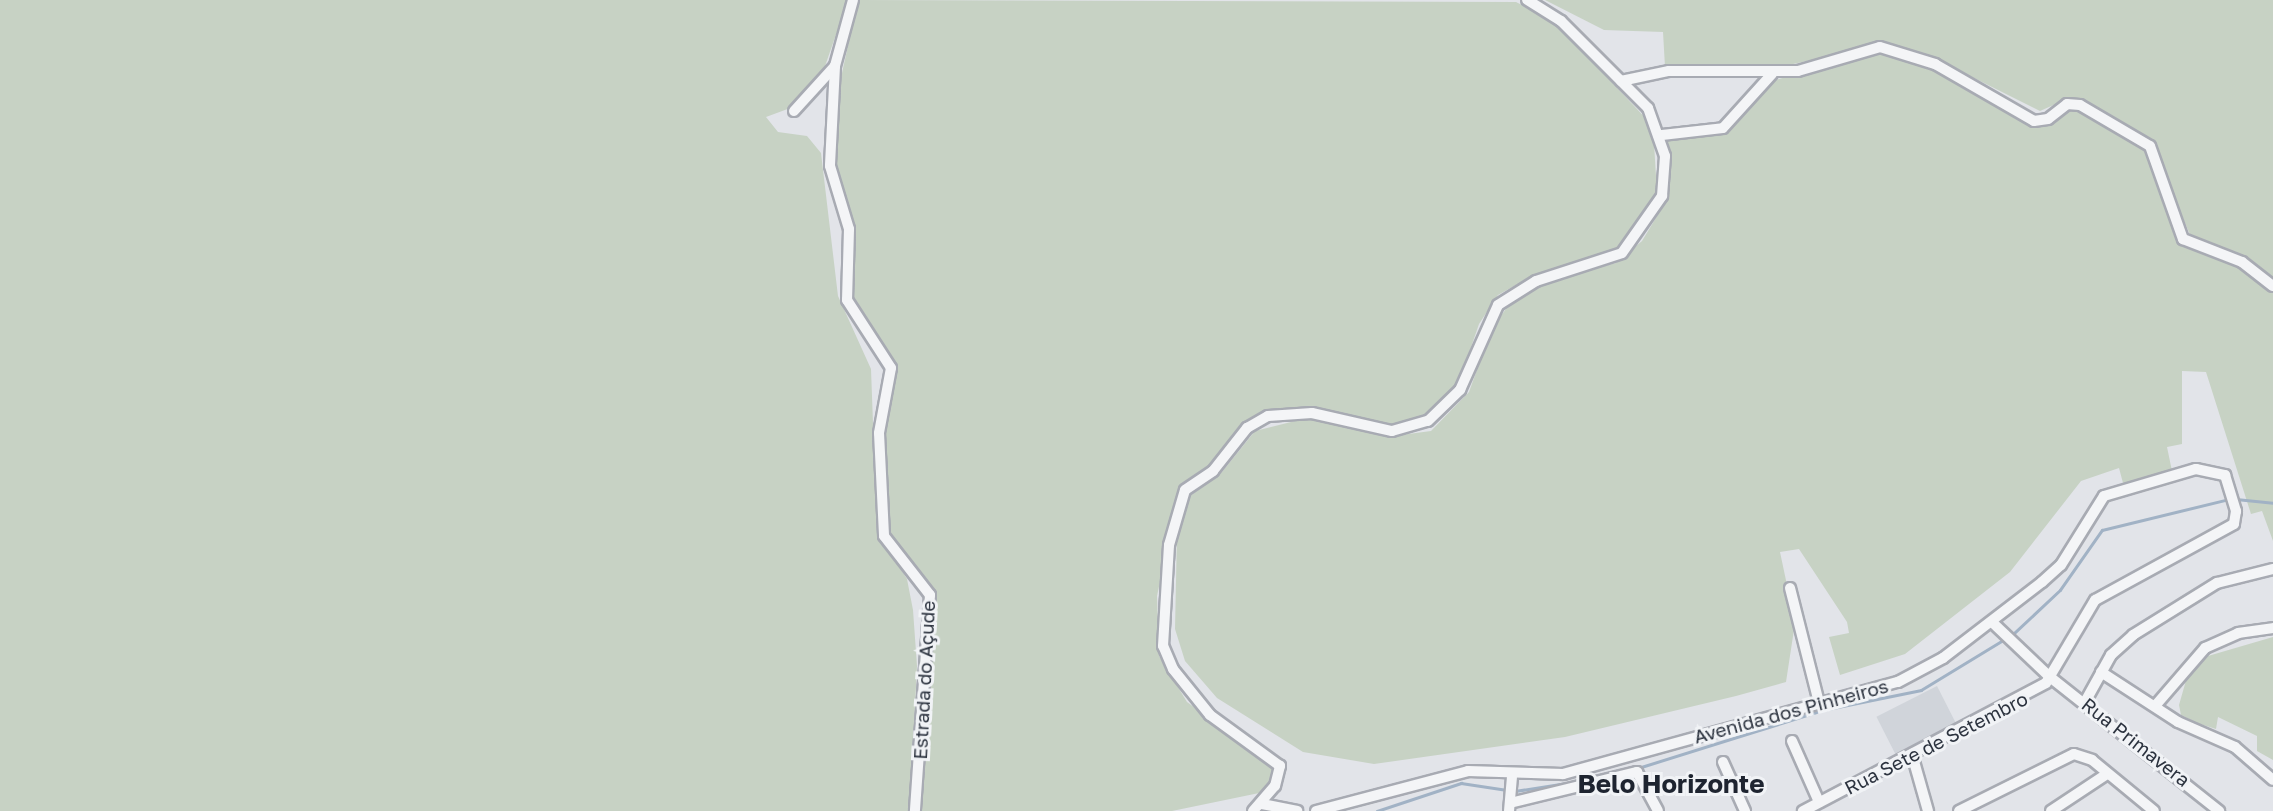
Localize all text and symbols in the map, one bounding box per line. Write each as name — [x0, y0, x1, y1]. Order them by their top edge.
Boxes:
street label: Estrada do Açude — [908, 600, 940, 760]
street label: Avenida dos Pinheiros — [1691, 674, 1891, 748]
street label: Rua Sete de Setembro — [1841, 687, 2031, 799]
street label: Rua Primavera — [2077, 693, 2195, 791]
district label: Belo Horizonte — [1577, 768, 1765, 800]

